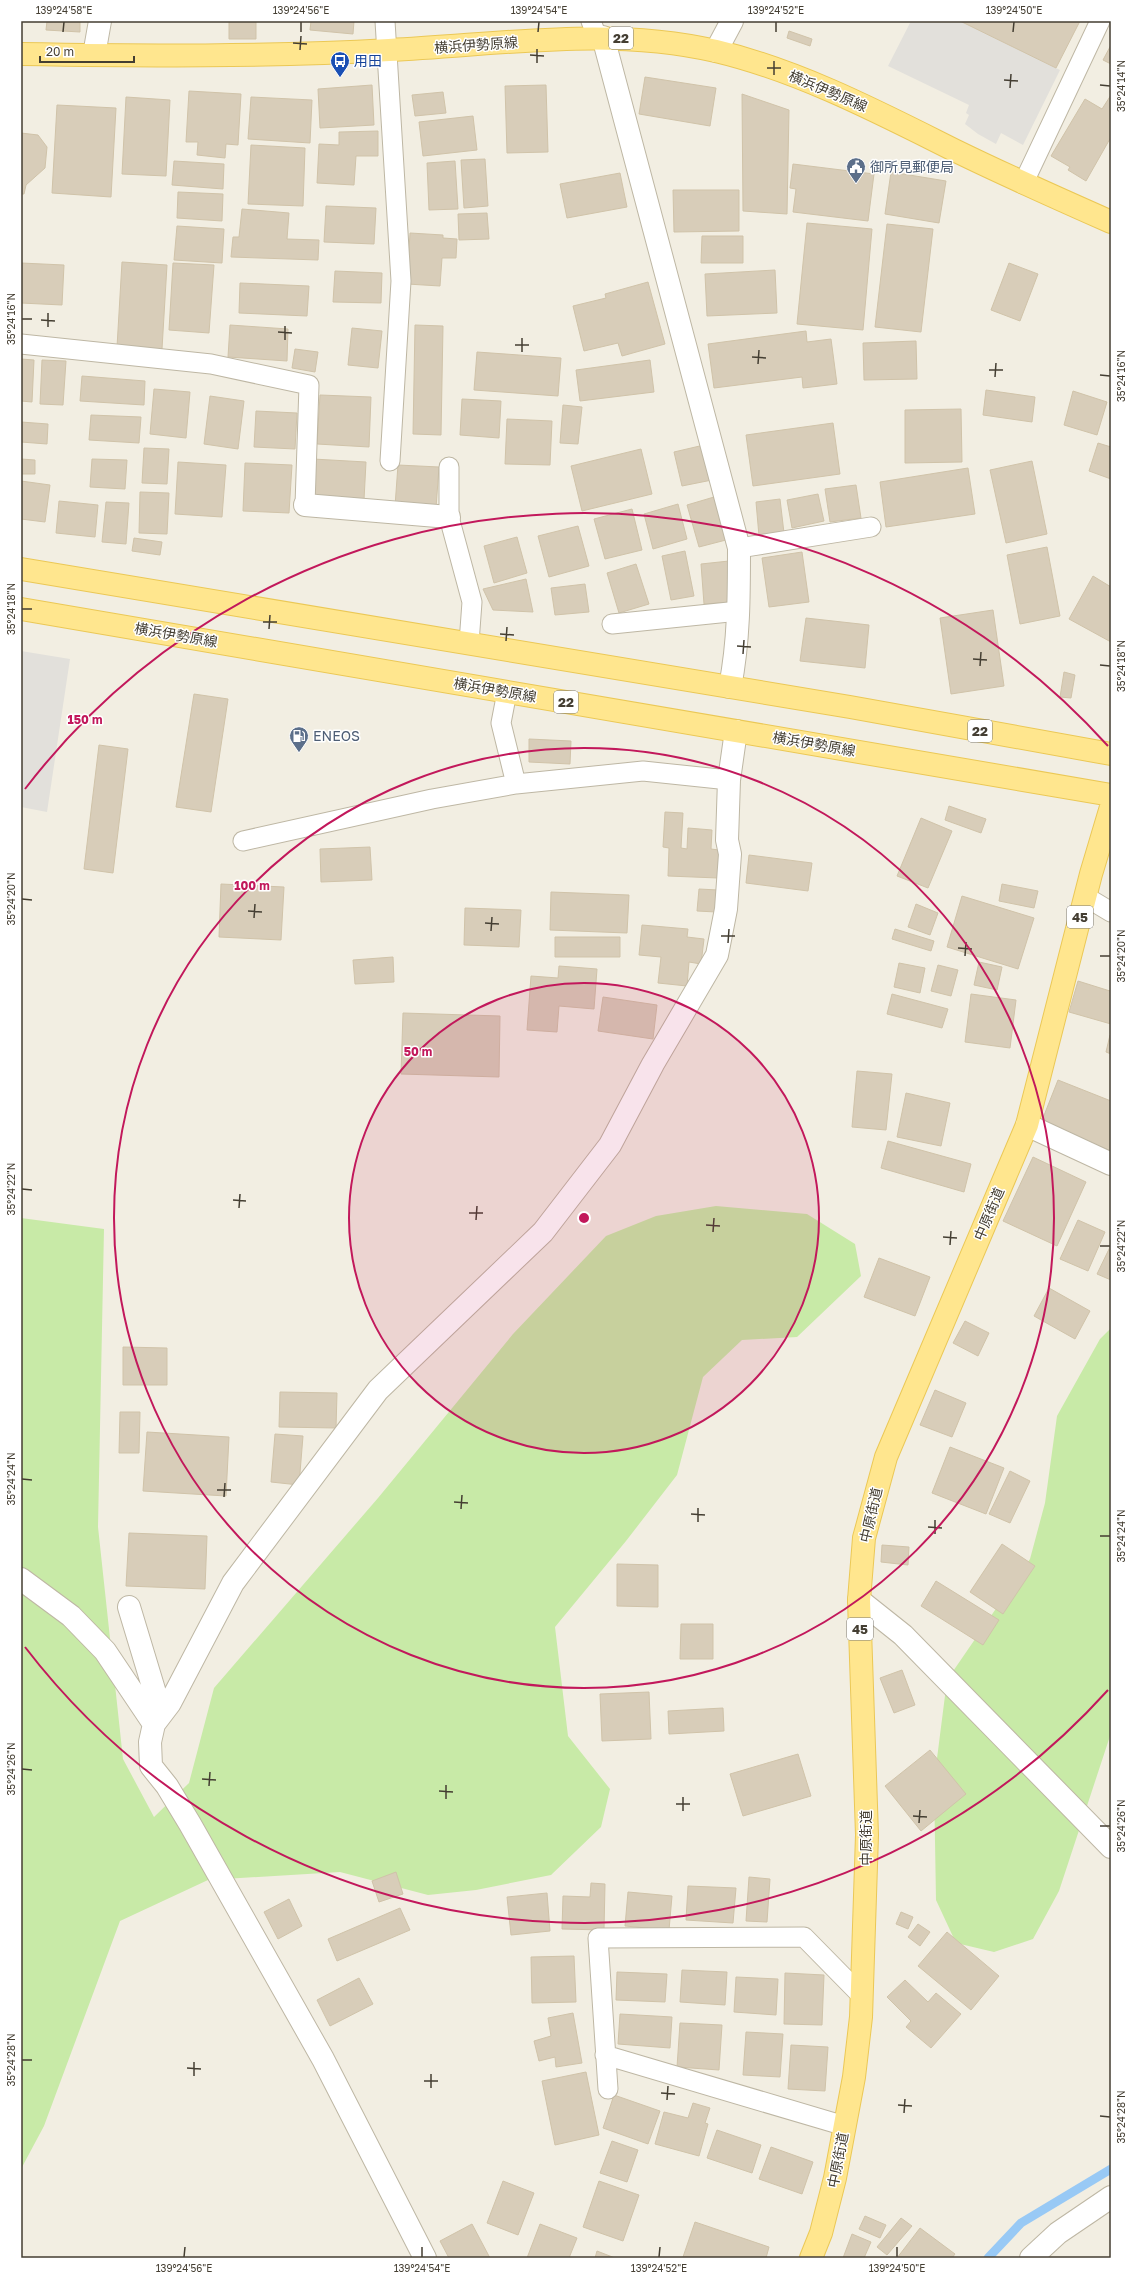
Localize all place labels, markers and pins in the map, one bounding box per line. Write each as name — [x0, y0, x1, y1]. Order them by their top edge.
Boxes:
bus stop icon: 用田 — [329, 50, 351, 78]
place label: 用田 — [354, 52, 382, 69]
public building icon: 御所見郵便局 — [845, 156, 867, 184]
place label: 御所見郵便局 — [870, 158, 954, 175]
fuel station icon: ENEOS — [288, 725, 310, 753]
place label: ENEOS — [313, 727, 360, 744]
centre of rings — [577, 1211, 591, 1225]

